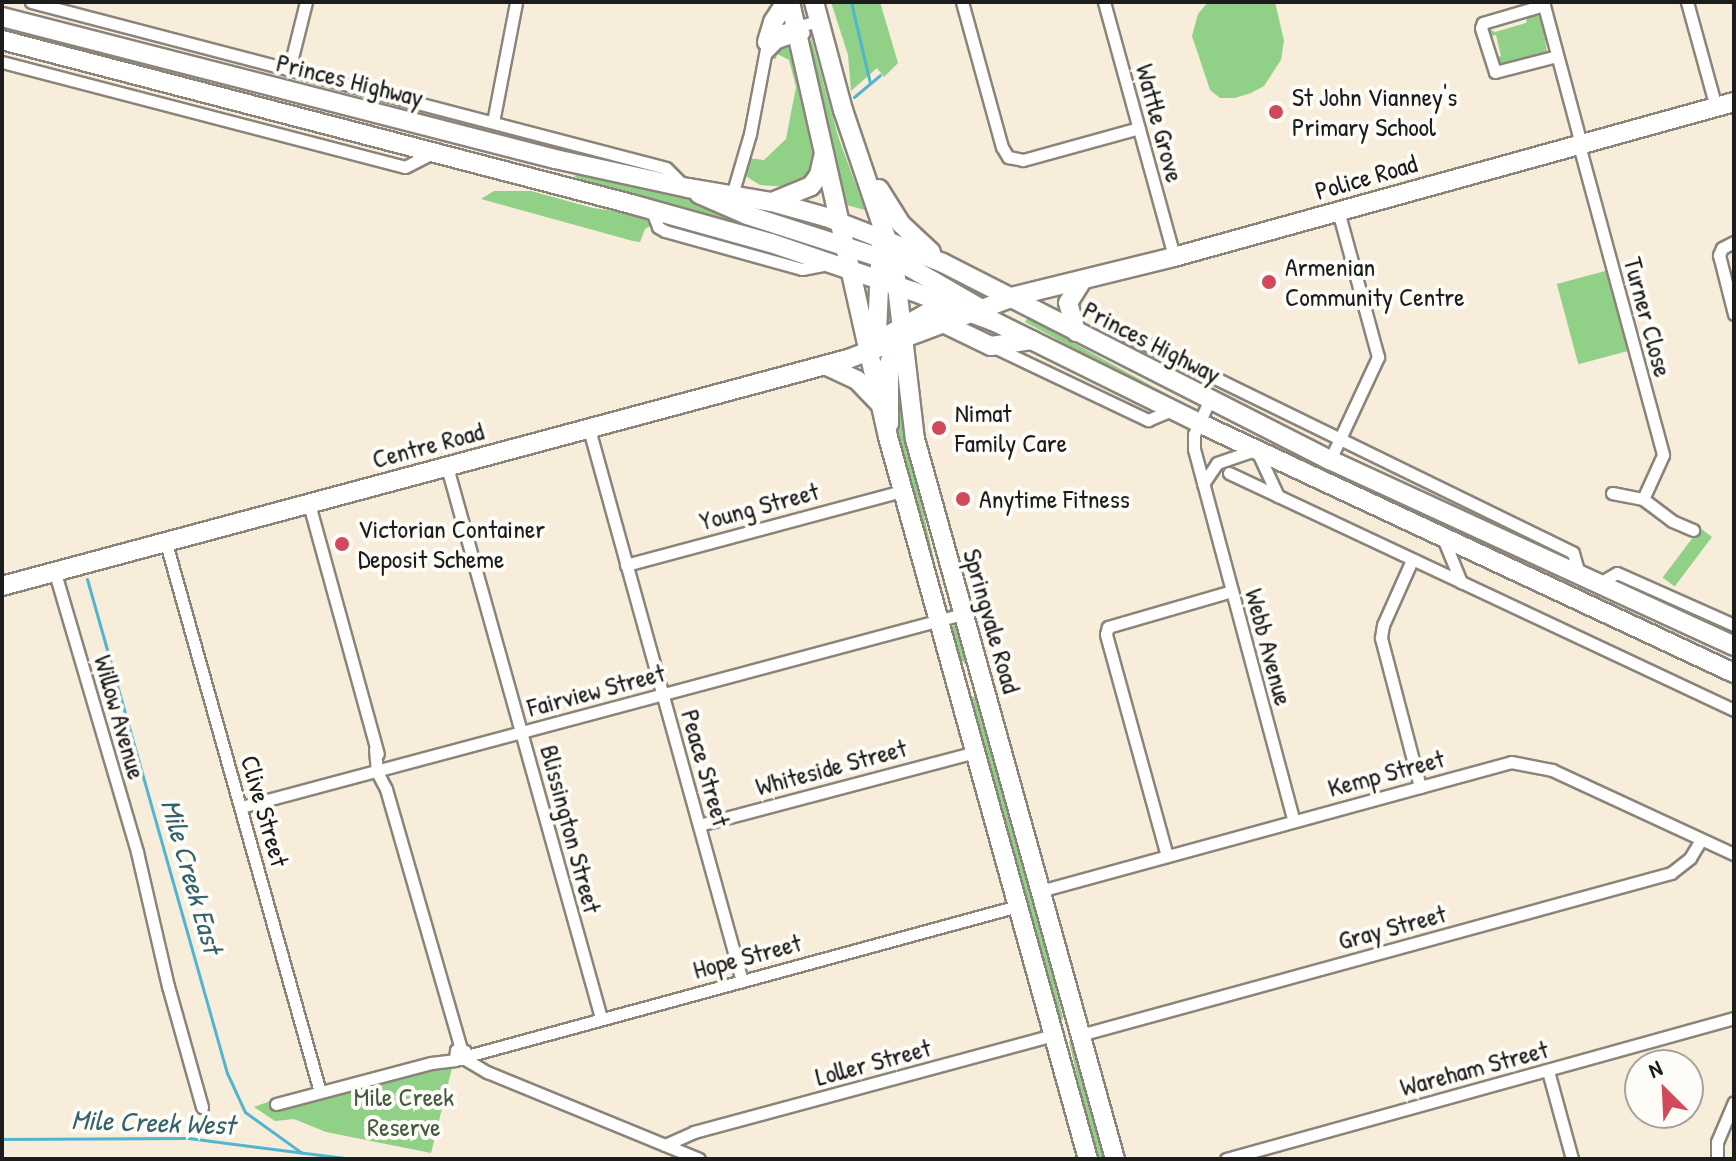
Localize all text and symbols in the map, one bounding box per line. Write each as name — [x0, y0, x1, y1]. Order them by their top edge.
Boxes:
street label: Princes Highway — [273, 47, 427, 113]
street label: Wattle Grove — [1129, 60, 1191, 186]
place label: St John Vianney's Primary School — [1292, 81, 1457, 142]
marker: St John Vianney's Primary School — [1267, 103, 1285, 121]
street label: Police Road — [1311, 148, 1421, 206]
place label: Armenian Community Centre — [1285, 251, 1465, 312]
street label: Turner Close — [1617, 254, 1679, 380]
marker: Armenian Community Centre — [1260, 273, 1278, 291]
street label: Princes Highway — [1078, 294, 1226, 390]
place label: Nimat Family Care — [955, 397, 1067, 458]
street label: Centre Road — [369, 415, 487, 475]
marker: Nimat Family Care — [930, 419, 948, 437]
street label: Young Street — [696, 475, 822, 537]
place label: Anytime Fitness — [979, 483, 1130, 515]
marker: Anytime Fitness — [954, 490, 972, 508]
place label: Victorian Container Deposit Scheme — [358, 513, 545, 574]
marker: Victorian Container Deposit Scheme — [333, 535, 351, 553]
street label: Springvale Road — [957, 545, 1027, 697]
street label: Webb Avenue — [1238, 585, 1300, 709]
street label: Willow Avenue — [87, 651, 153, 783]
street label: Fairview Street — [524, 657, 668, 723]
street label: Peace Street — [674, 706, 738, 830]
street label: Whiteside Street — [752, 732, 910, 802]
street label: Blissington Street — [534, 742, 608, 916]
street label: Kemp Street — [1324, 742, 1448, 804]
street label: Clive Street — [234, 752, 296, 870]
water label: Mile Creek East — [154, 795, 230, 957]
street label: Gray Street — [1335, 898, 1449, 956]
street label: Hope Street — [690, 927, 804, 985]
street label: Loller Street — [812, 1032, 934, 1092]
street label: Wareham Street — [1397, 1033, 1551, 1103]
north arrow — [1624, 1049, 1704, 1129]
text: N — [1644, 1053, 1667, 1085]
park label: Mile Creek Reserve — [354, 1081, 454, 1142]
water label: Mile Creek West — [71, 1102, 235, 1142]

